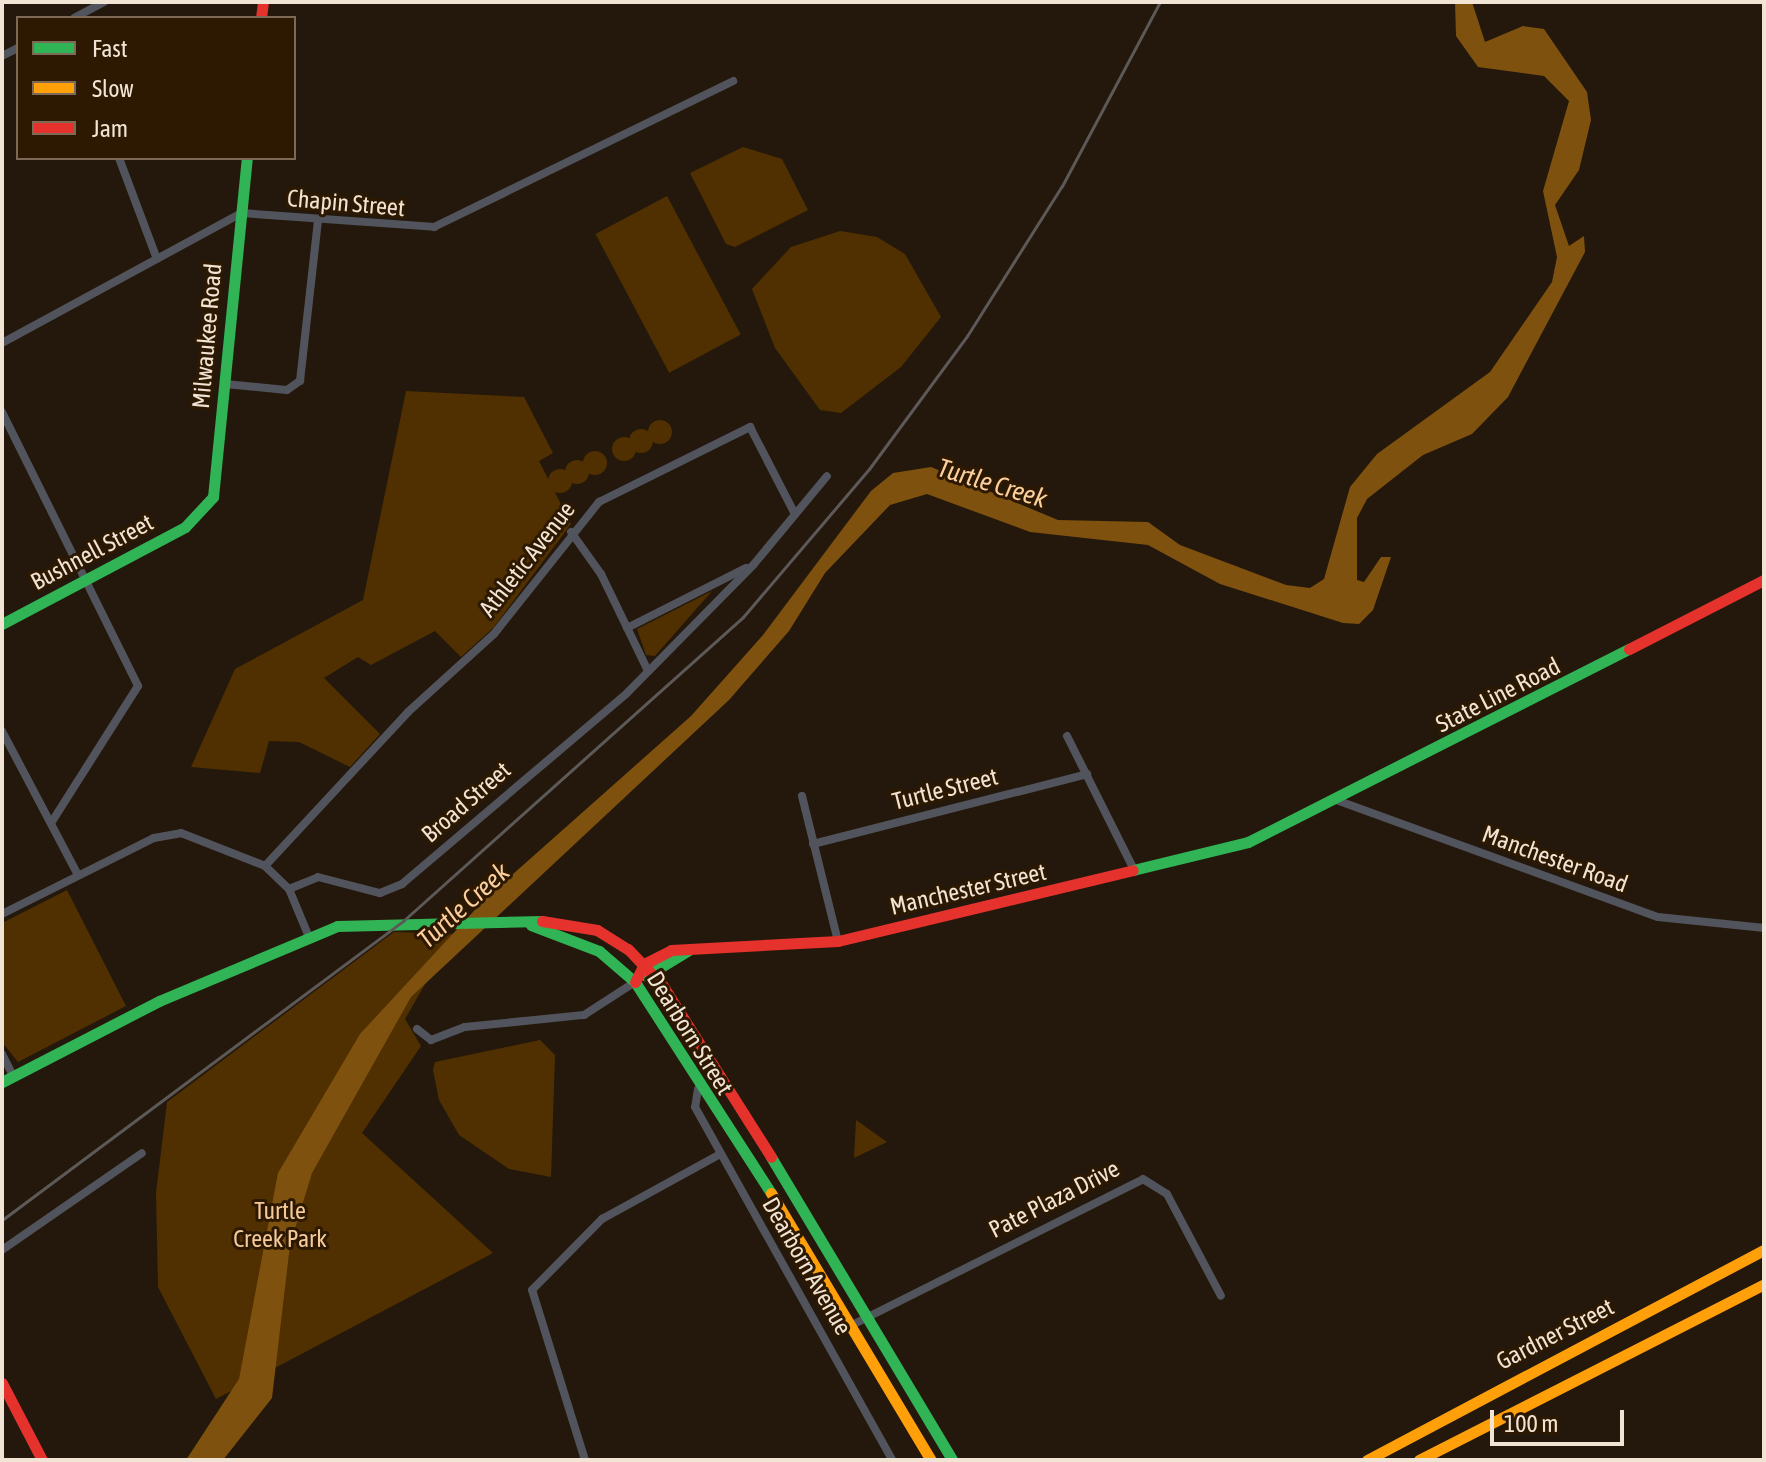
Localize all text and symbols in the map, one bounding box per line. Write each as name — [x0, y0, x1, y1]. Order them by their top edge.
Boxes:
legend — [16, 16, 296, 160]
text: Fast — [92, 35, 128, 62]
text: Slow — [92, 75, 134, 102]
text: Jam — [92, 115, 128, 142]
street label: Chapin Street — [286, 184, 406, 222]
street label: Milwaukee Road — [186, 262, 228, 410]
water label: Turtle Creek — [934, 453, 1050, 515]
street label: Athletic Avenue — [473, 496, 581, 622]
street label: Bushnell Street — [26, 508, 158, 596]
street label: State Line Road — [1431, 651, 1565, 739]
street label: Broad Street — [416, 756, 516, 848]
street label: Turtle Street — [889, 762, 1001, 816]
street label: Manchester Road — [1478, 819, 1632, 899]
water label: Turtle Creek — [412, 857, 516, 955]
street label: Manchester Street — [887, 857, 1049, 921]
street label: Dearborn Street — [641, 966, 739, 1100]
street label: Pate Plaza Drive — [984, 1154, 1124, 1244]
street label: Dearborn Avenue — [756, 1192, 858, 1340]
park label: Turtle Creek Park — [233, 1197, 327, 1253]
street label: Gardner Street — [1491, 1292, 1619, 1376]
scale bar — [1494, 1394, 1628, 1444]
text: 100 m — [1504, 1410, 1558, 1437]

